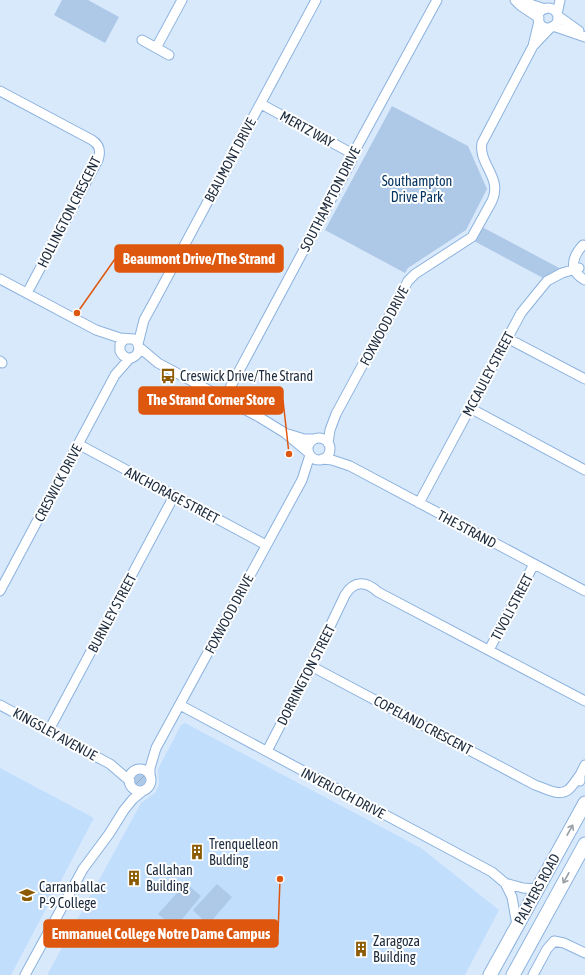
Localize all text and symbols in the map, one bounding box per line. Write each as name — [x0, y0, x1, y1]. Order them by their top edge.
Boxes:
street label: MERTZ WAY — [277, 108, 337, 151]
street label: BEAUMONT DRIVE — [201, 115, 259, 205]
street label: SOUTHAMPTON DRIVE — [297, 144, 363, 254]
street label: HOLLINGTON CRESCENT — [34, 154, 104, 270]
park label: Southampton Drive Park — [382, 173, 452, 205]
callout: Beaumont Drive/The Strand — [115, 245, 283, 272]
text: Beaumont Drive/The Strand — [123, 250, 275, 267]
street label: FOXWOOD DRIVE — [356, 284, 412, 368]
street label: MCCAULEY STREET — [459, 329, 517, 419]
bus stop icon: Creswick Drive/The Strand — [159, 367, 177, 385]
place label: Creswick Drive/The Strand — [180, 368, 313, 384]
callout: The Strand Corner Store — [139, 387, 283, 414]
text: The Strand Corner Store — [147, 391, 275, 408]
street label: CRESWICK DRIVE — [31, 442, 85, 524]
street label: ANCHORAGE STREET — [122, 464, 222, 526]
street label: THE STRAND — [435, 507, 499, 551]
street label: BURNLEY STREET — [85, 571, 139, 655]
street label: TIVOLI STREET — [488, 571, 536, 643]
street label: FOXWOOD DRIVE — [201, 572, 257, 656]
street label: DORRINGTON STREET — [274, 622, 338, 728]
street label: COPELAND CRESCENT — [371, 692, 475, 758]
street label: KINGSLEY AVENUE — [10, 704, 100, 764]
street label: INVERLOCH DRIVE — [298, 764, 388, 822]
one-way arrow — [566, 825, 574, 837]
place label: Trenquelleon Bulding — [209, 836, 278, 868]
building icon: Trenquelleon Bulding — [188, 843, 206, 861]
street label: PALMERS ROAD — [511, 851, 563, 927]
place label: Callahan Building — [146, 862, 193, 894]
building icon: Callahan Building — [125, 869, 143, 887]
one-way arrow — [562, 872, 570, 884]
place label: Carranballac P-9 College — [39, 879, 106, 911]
school or university icon: Carranballac P-9 College — [18, 886, 36, 904]
callout: Emmanuel College Notre Dame Campus — [44, 920, 278, 947]
text: Emmanuel College Notre Dame Campus — [52, 925, 271, 942]
place label: Zaragoza Building — [373, 933, 420, 965]
building icon: Zaragoza Building — [352, 940, 370, 958]

